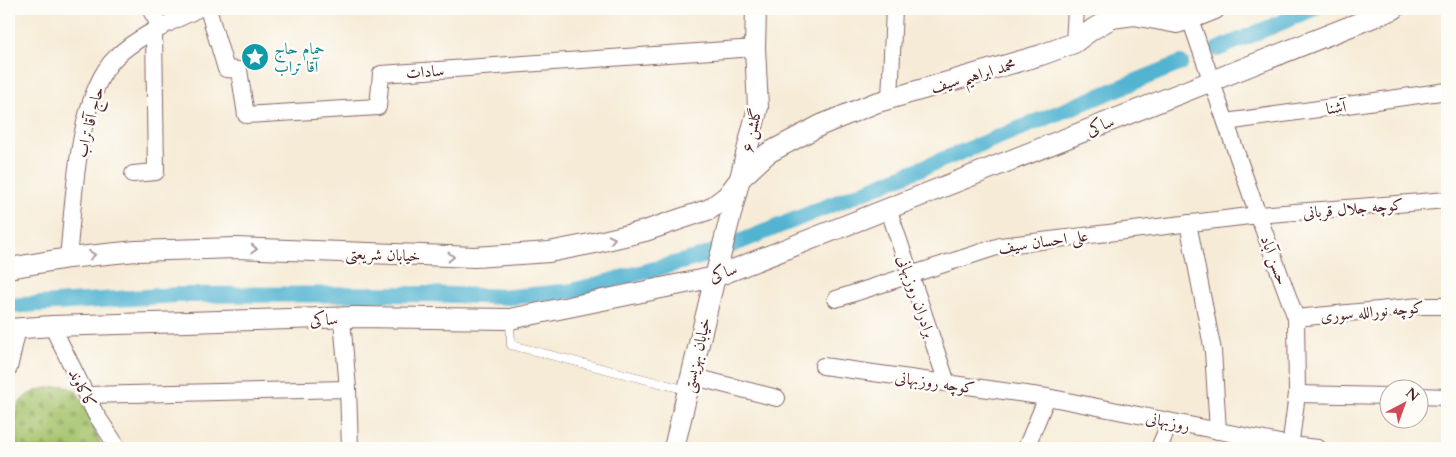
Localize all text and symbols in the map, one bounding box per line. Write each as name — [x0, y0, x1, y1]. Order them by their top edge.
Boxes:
place label: حمام حاج آقا تراب — [274, 38, 325, 78]
place icon: حمام حاج آقا تراب — [240, 42, 270, 72]
street label: محمد ابراهیم سیف — [928, 53, 1020, 103]
street label: سادات — [405, 60, 445, 84]
street label: حاج آقا تراب — [71, 84, 112, 161]
street label: آشنا — [1325, 95, 1349, 120]
street label: گلشن ۶ — [737, 106, 767, 155]
street label: ساکی — [1083, 110, 1118, 141]
street label: کوچه جلال قربانی — [1302, 194, 1404, 224]
street label: علی احسان سیف — [997, 225, 1089, 259]
street label: حسن آباد — [1255, 233, 1293, 288]
one-way arrow — [607, 234, 615, 244]
street label: خیابان شریعتی — [345, 243, 421, 267]
one-way arrow — [250, 244, 258, 254]
one-way arrow — [88, 250, 96, 261]
one-way arrow — [447, 251, 455, 262]
street label: برادران روزبهانی — [892, 252, 941, 341]
street label: ساکی — [706, 258, 740, 288]
street label: کوچه نورالله سوری — [1319, 297, 1425, 327]
street label: ساکی — [309, 309, 339, 331]
street label: خیابان بهزیستی — [678, 315, 716, 395]
street label: کاکاوند — [63, 365, 101, 412]
street label: کوچه روزبهانی — [893, 366, 976, 399]
north arrow — [1378, 380, 1428, 430]
text: N — [1401, 383, 1423, 406]
street label: روزبهانی — [1144, 407, 1192, 437]

